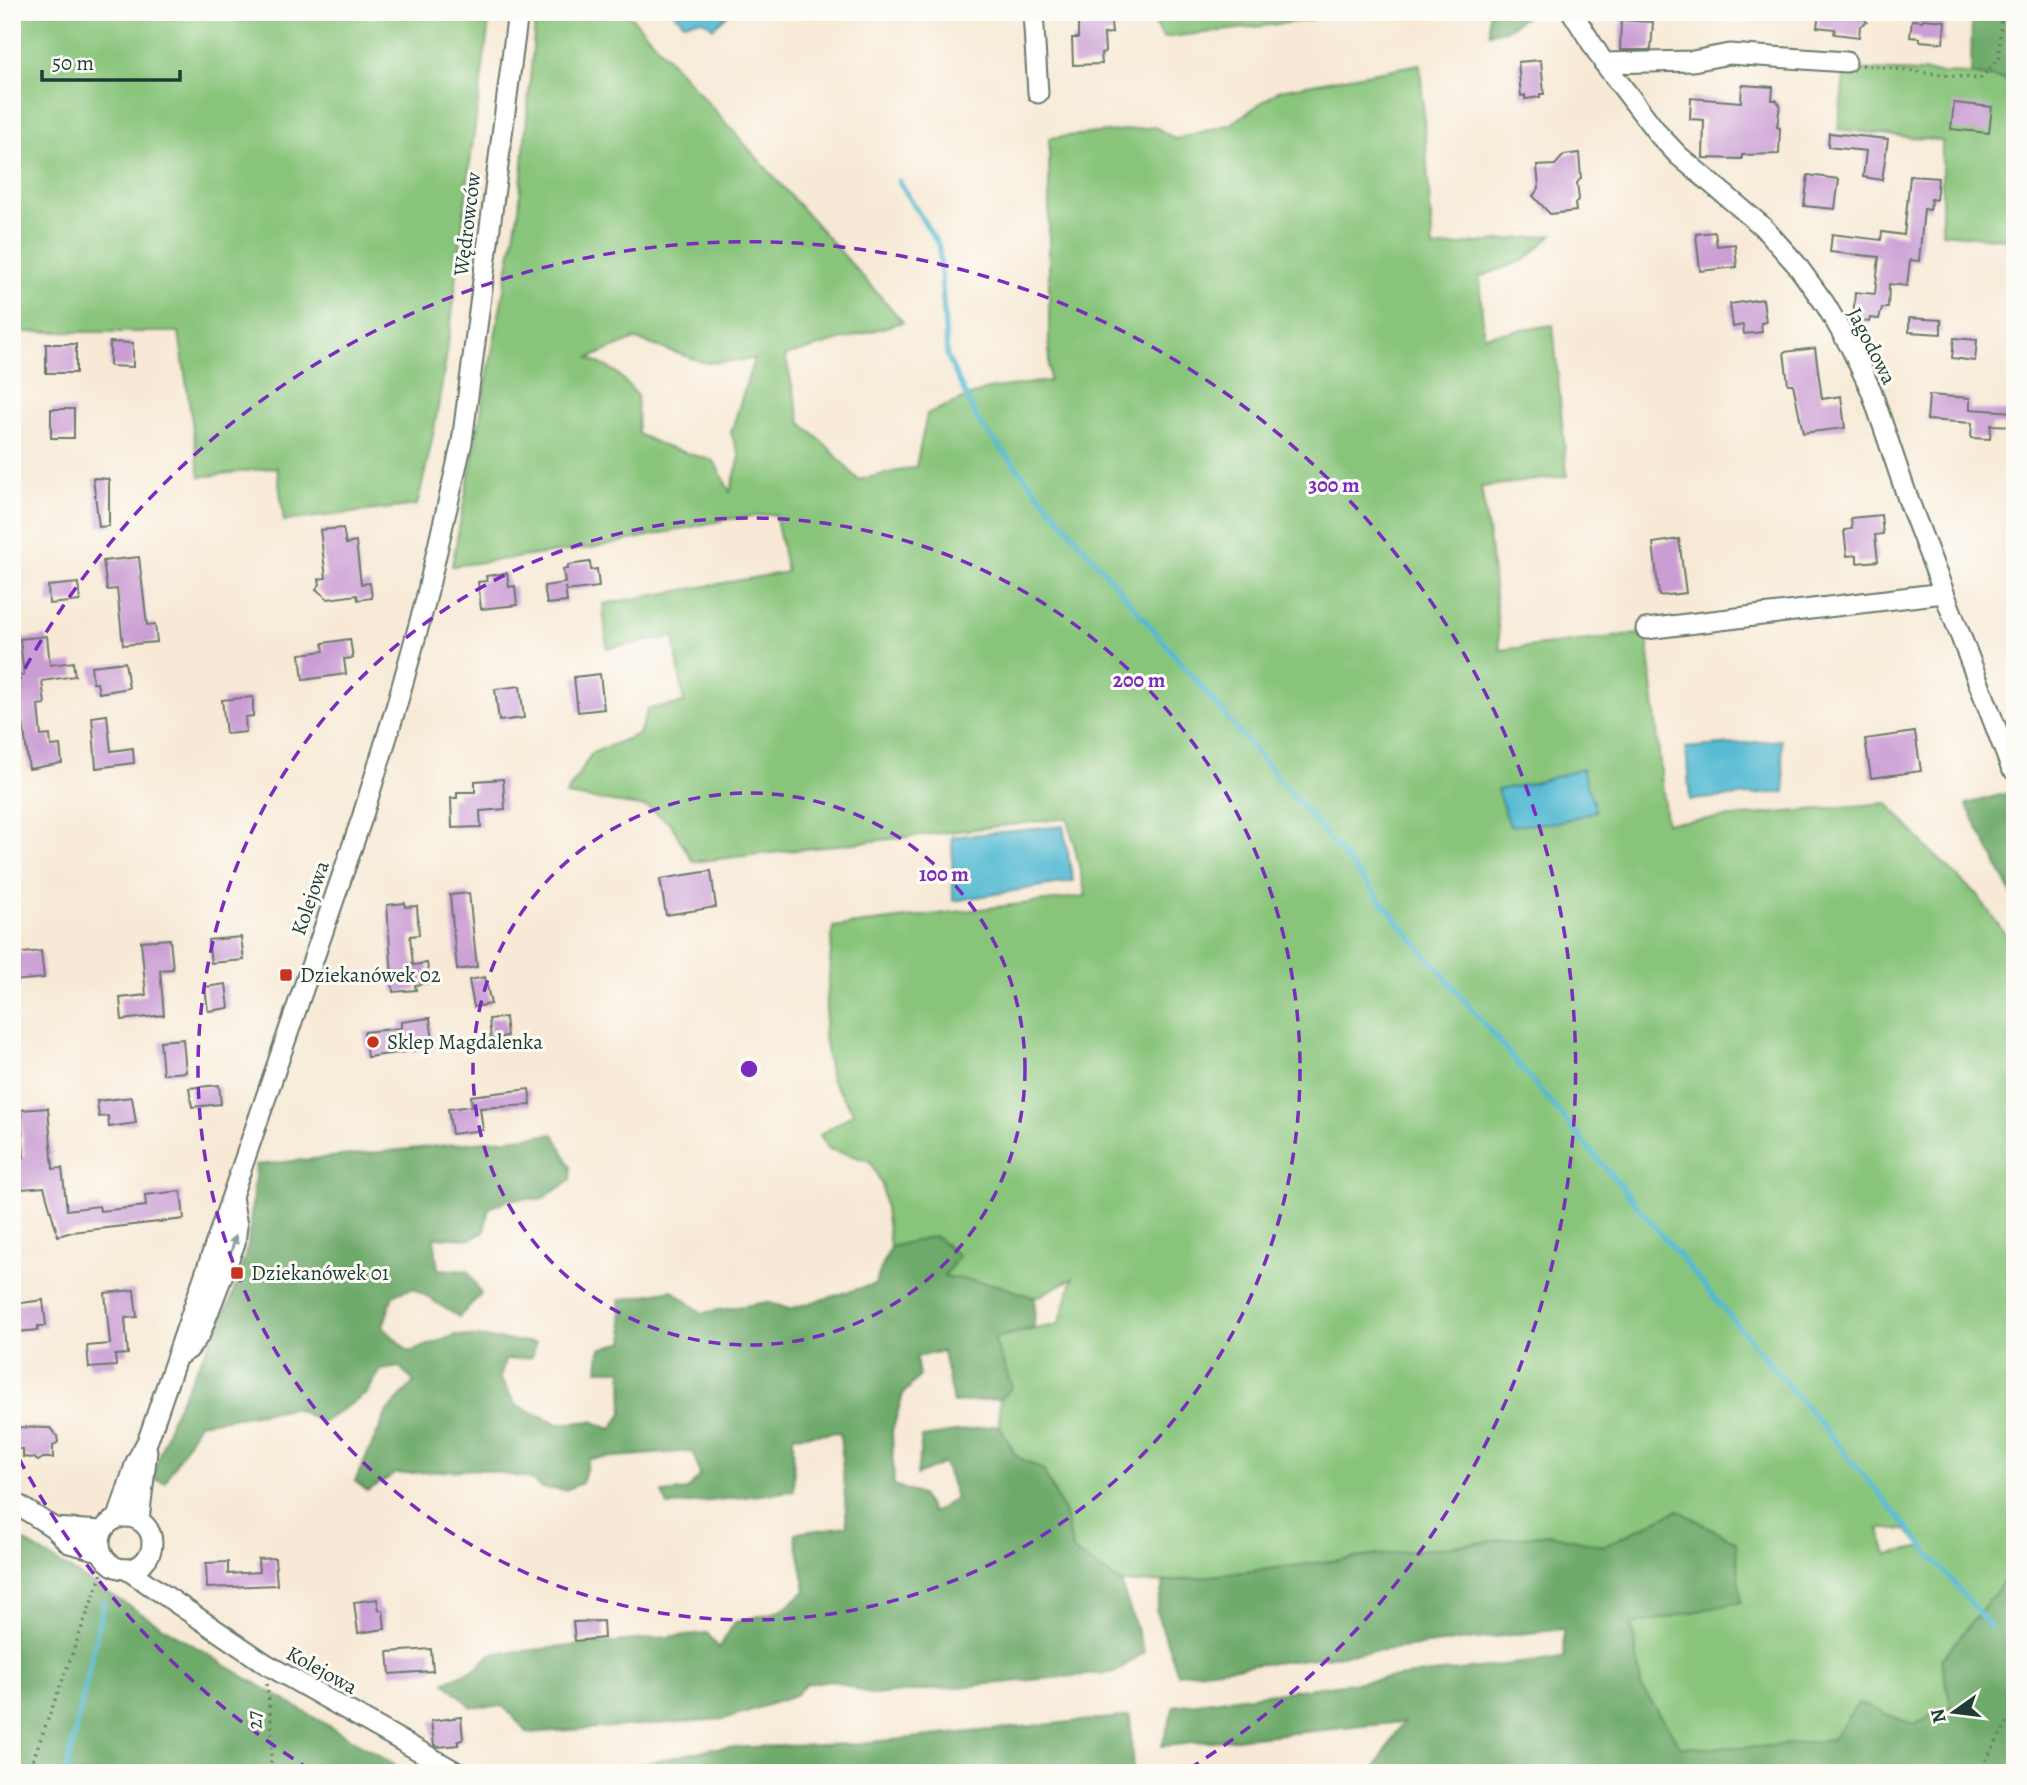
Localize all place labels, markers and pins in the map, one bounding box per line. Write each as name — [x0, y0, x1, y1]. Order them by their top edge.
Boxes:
place label: Dziekanówek 02 — [300, 961, 441, 989]
marker: Dziekanówek 02 — [278, 967, 294, 983]
place label: Sklep Magdalenka — [387, 1028, 543, 1056]
marker: Sklep Magdalenka — [365, 1034, 381, 1050]
centre of rings — [737, 1057, 761, 1081]
place label: Dziekanówek 01 — [251, 1259, 389, 1287]
marker: Dziekanówek 01 — [229, 1265, 245, 1281]

